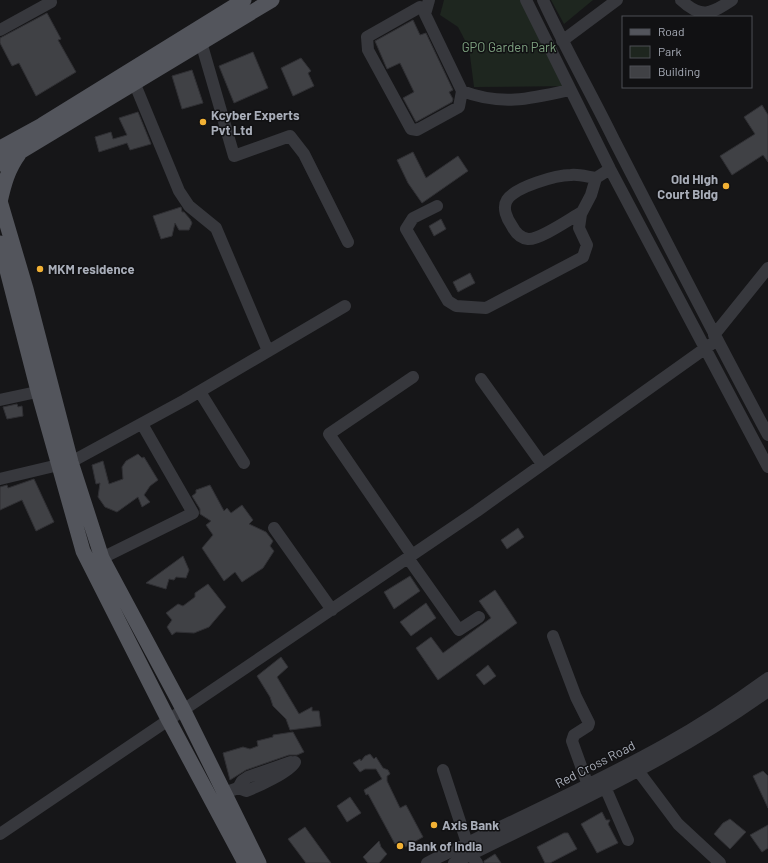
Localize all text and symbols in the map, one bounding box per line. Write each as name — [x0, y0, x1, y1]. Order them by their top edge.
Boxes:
legend — [622, 16, 752, 88]
text: Road — [658, 24, 685, 38]
park label: GPO Garden Park — [462, 39, 557, 55]
text: Park — [658, 44, 682, 58]
text: Building — [658, 64, 700, 78]
place label: Kcyber Experts Pvt Ltd — [211, 107, 300, 138]
marker: Kcyber Experts Pvt Ltd — [198, 117, 208, 127]
place label: Old High Court Bldg — [657, 171, 718, 202]
marker: Old High Court Bldg — [721, 181, 731, 191]
place label: MKM residence — [48, 261, 135, 277]
marker: MKM residence — [35, 264, 45, 274]
street label: Red Cross Road — [552, 737, 638, 791]
place label: Axis Bank — [442, 817, 499, 833]
marker: Axis Bank — [429, 820, 439, 830]
place label: Bank of India — [408, 838, 482, 854]
marker: Bank of India — [395, 841, 405, 851]

